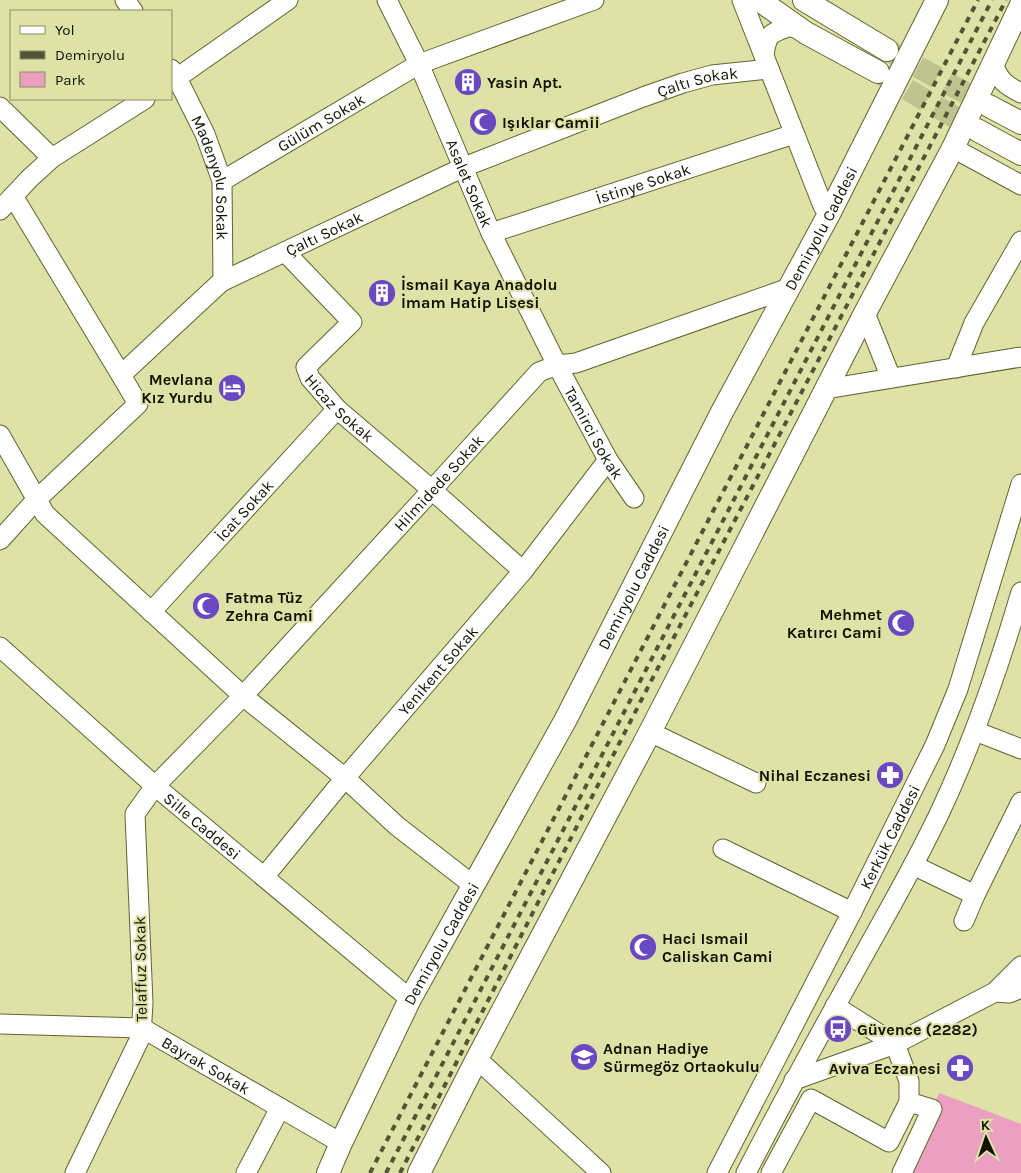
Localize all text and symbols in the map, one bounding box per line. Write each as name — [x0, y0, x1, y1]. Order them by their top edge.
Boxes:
legend — [10, 10, 172, 100]
text: Yol — [55, 21, 75, 39]
text: Demiryolu — [55, 46, 125, 64]
street label: Çaltı Sokak — [655, 63, 739, 101]
building icon: Yasin Apt. — [453, 67, 483, 97]
text: Park — [55, 71, 85, 89]
place label: Yasin Apt. — [487, 73, 562, 92]
street label: Gülüm Sokak — [274, 89, 368, 156]
mosque icon: Işıklar Camii — [468, 107, 498, 137]
street label: Madenyolu Sokak — [187, 112, 232, 240]
place label: Işıklar Camii — [502, 113, 600, 132]
street label: Asalet Sokak — [442, 136, 496, 230]
street label: İstinye Sokak — [594, 160, 693, 208]
street label: Demiryolu Caddesi — [781, 163, 862, 294]
street label: Çaltı Sokak — [283, 207, 366, 260]
place label: İsmail Kaya Anadolu İmam Hatip Lisesi — [401, 275, 557, 312]
building icon: İsmail Kaya Anadolu İmam Hatip Lisesi — [367, 278, 397, 308]
place label: Mevlana Kız Yurdu — [141, 370, 213, 407]
street label: Hicaz Sokak — [301, 370, 378, 446]
hotel icon: Mevlana Kız Yurdu — [217, 373, 247, 403]
street label: Tamirci Sokak — [560, 383, 627, 483]
street label: Hilmidede Sokak — [390, 431, 488, 535]
street label: İcat Sokak — [212, 476, 278, 545]
street label: Demiryolu Caddesi — [594, 522, 673, 653]
place label: Fatma Tüz Zehra Cami — [225, 588, 313, 625]
mosque icon: Fatma Tüz Zehra Cami — [191, 591, 221, 621]
place label: Mehmet Katırcı Cami — [787, 605, 882, 642]
mosque icon: Mehmet Katırcı Cami — [886, 608, 916, 638]
street label: Yenikent Sokak — [394, 622, 482, 719]
pharmacy icon: Nihal Eczanesi — [875, 760, 905, 790]
place label: Nihal Eczanesi — [759, 766, 871, 785]
street label: Kerkük Caddesi — [856, 781, 924, 892]
street label: Sille Caddesi — [160, 788, 244, 864]
street label: Demiryolu Caddesi — [400, 879, 483, 1008]
street label: Telaffuz Sokak — [130, 916, 151, 1022]
place label: Haci Ismail Caliskan Cami — [662, 929, 773, 966]
mosque icon: Haci Ismail Caliskan Cami — [628, 932, 658, 962]
bus stop icon: Güvence (2282) — [823, 1014, 853, 1044]
place label: Güvence (2282) — [857, 1020, 978, 1039]
street label: Bayrak Sokak — [158, 1032, 253, 1098]
place label: Adnan Hadiye Sürmegöz Ortaokulu — [603, 1039, 760, 1076]
school or university icon: Adnan Hadiye Sürmegöz Ortaokulu — [569, 1042, 599, 1072]
pharmacy icon: Aviva Eczanesi — [945, 1053, 975, 1083]
place label: Aviva Eczanesi — [829, 1059, 941, 1078]
north arrow — [961, 1113, 1011, 1163]
text: K — [980, 1117, 991, 1134]

